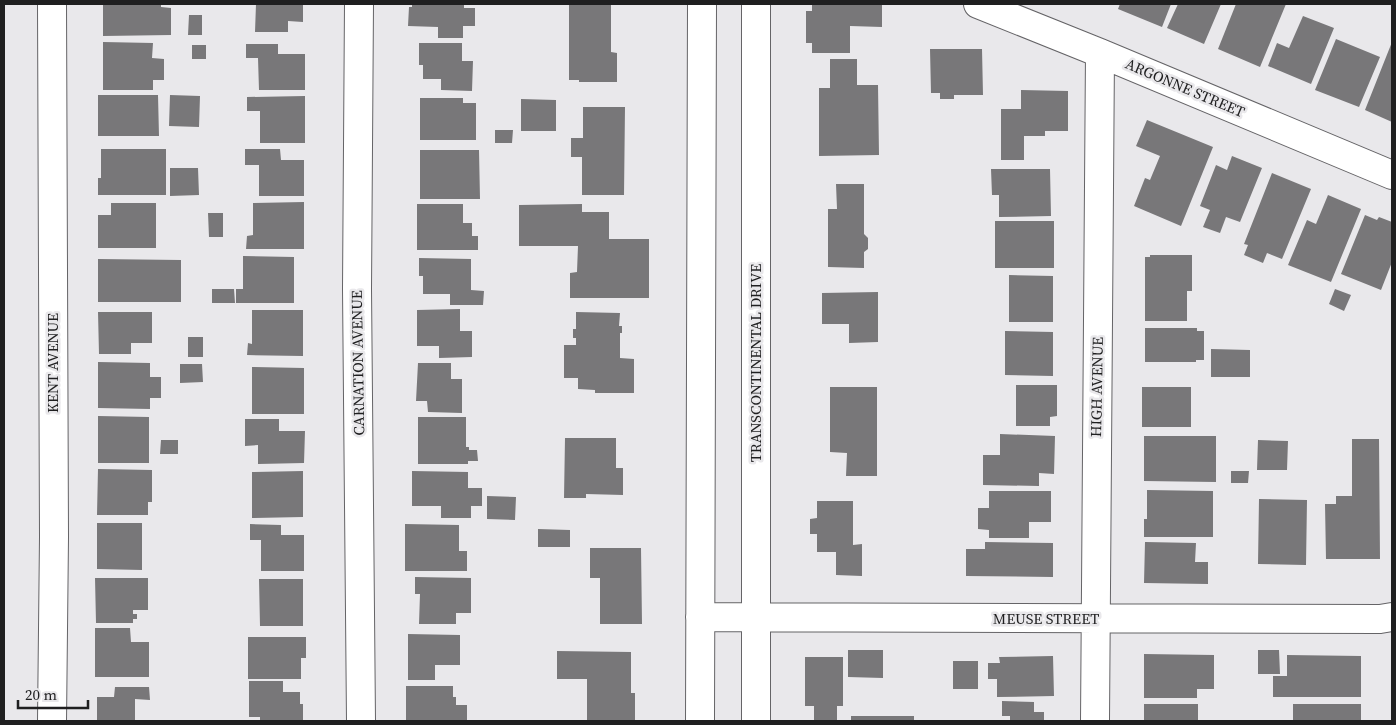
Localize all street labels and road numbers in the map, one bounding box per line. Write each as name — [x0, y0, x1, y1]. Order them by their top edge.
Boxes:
street label: ARGONNE STREET — [1122, 53, 1248, 122]
street label: TRANSCONTINENTAL DRIVE — [745, 264, 766, 462]
street label: CARNATION AVENUE — [346, 290, 369, 436]
street label: KENT AVENUE — [42, 313, 63, 413]
street label: HIGH AVENUE — [1085, 337, 1108, 437]
street label: MEUSE STREET — [993, 608, 1099, 629]

